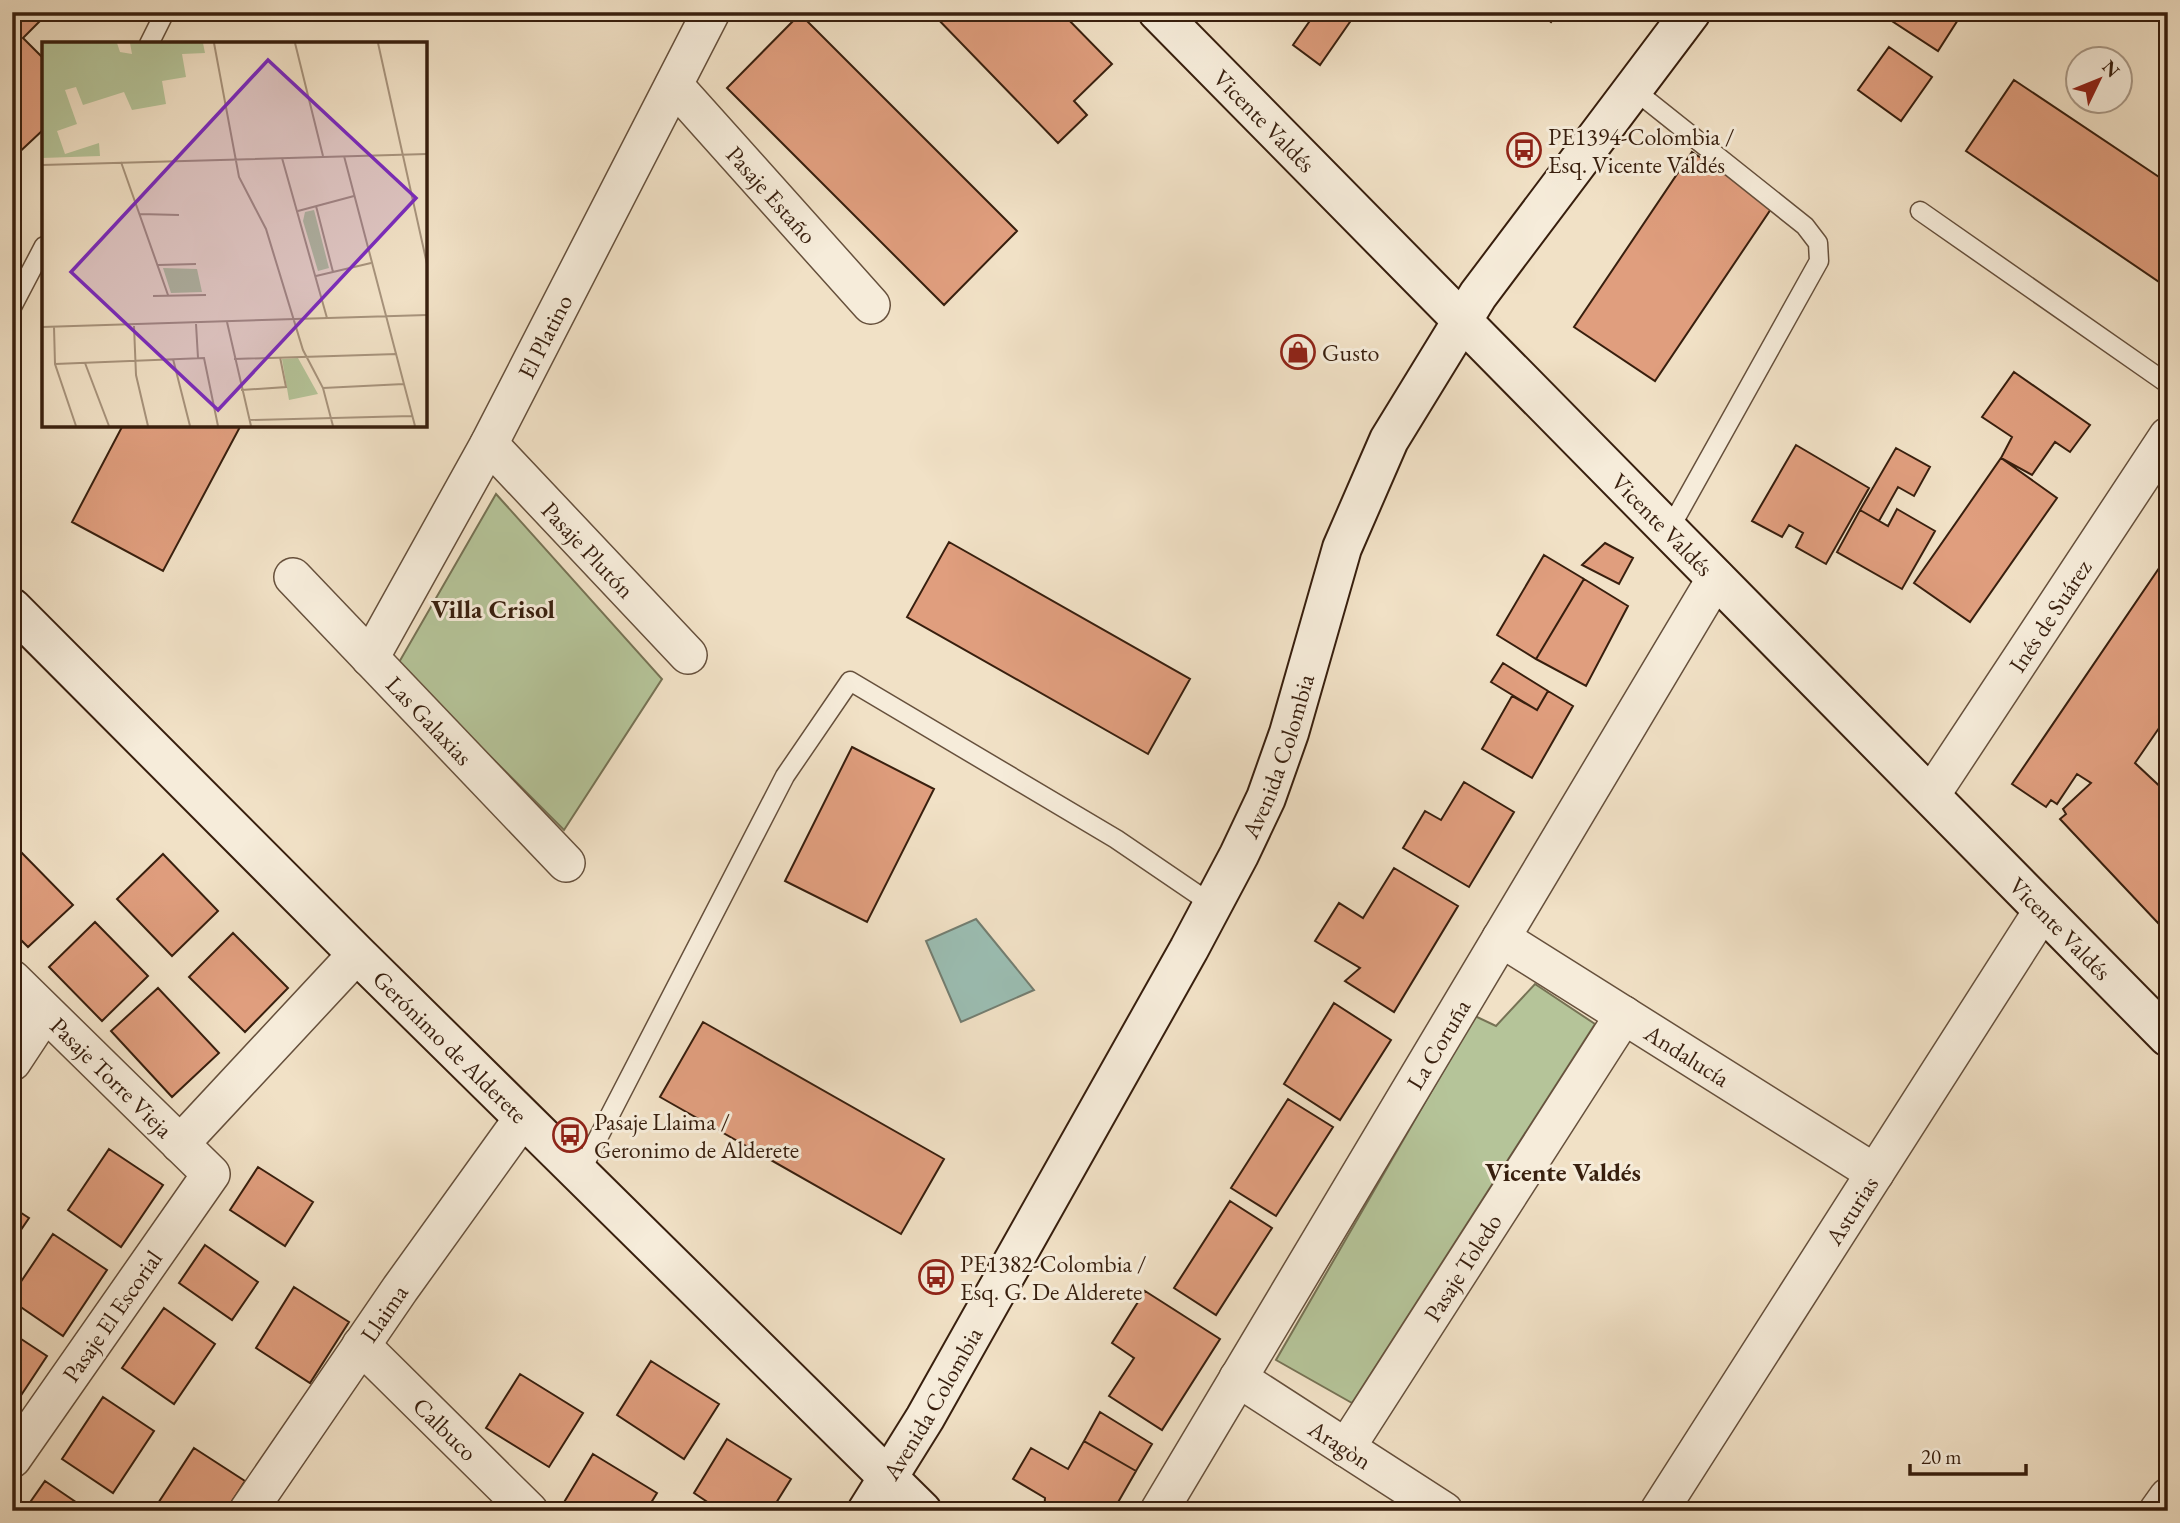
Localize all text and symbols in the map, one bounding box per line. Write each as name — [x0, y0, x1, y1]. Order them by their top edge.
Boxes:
inset map — [42, 42, 427, 427]
north arrow — [2064, 46, 2134, 116]
text: N — [2097, 55, 2126, 83]
street label: Vicente Valdés — [1207, 62, 1322, 179]
place label: PE1394-Colombia / Esq. Vicente Valdés — [1548, 121, 1735, 180]
bus stop icon: PE1394-Colombia / Esq. Vicente Valdés — [1505, 131, 1543, 169]
street label: Pasaje Estaño — [720, 139, 824, 250]
street label: El Platino — [510, 289, 579, 384]
shop icon: Gusto — [1279, 333, 1317, 371]
place label: Gusto — [1322, 337, 1379, 368]
street label: Vicente Valdés — [1605, 466, 1720, 582]
street label: Pasaje Plutón — [535, 494, 642, 605]
street label: Inés de Suárez — [2001, 553, 2098, 678]
district label: Villa Crisol — [431, 592, 555, 626]
street label: Las Galaxias — [380, 669, 480, 771]
street label: Avenida Colombia — [1233, 670, 1321, 844]
street label: Vicente Valdés — [2003, 870, 2118, 986]
street label: Gerónimo de Alderete — [367, 963, 535, 1129]
street label: La Coruña — [1399, 993, 1477, 1095]
street label: Pasaje Torre Vieja — [44, 1010, 180, 1144]
street label: Andalucía — [1638, 1016, 1736, 1094]
place label: Pasaje Llaima / Geronimo de Alderete — [594, 1106, 799, 1165]
bus stop icon: Pasaje Llaima / Geronimo de Alderete — [551, 1116, 589, 1154]
district label: Vicente Valdés — [1485, 1155, 1641, 1189]
street label: Asturias — [1817, 1170, 1885, 1251]
street label: Pasaje Toledo — [1416, 1207, 1508, 1327]
street label: Pasaje El Escorial — [55, 1244, 169, 1388]
place label: PE1382-Colombia / Esq. G. De Alderete — [960, 1248, 1147, 1307]
bus stop icon: PE1382-Colombia / Esq. G. De Alderete — [917, 1258, 955, 1296]
street label: Llaima — [353, 1278, 415, 1348]
street label: Avenida Colombia — [874, 1321, 989, 1486]
street label: Calbuco — [407, 1390, 485, 1467]
street label: Aragòn — [1302, 1412, 1378, 1476]
scale bar — [1910, 1432, 2026, 1476]
text: 20 m — [1921, 1443, 1962, 1470]

